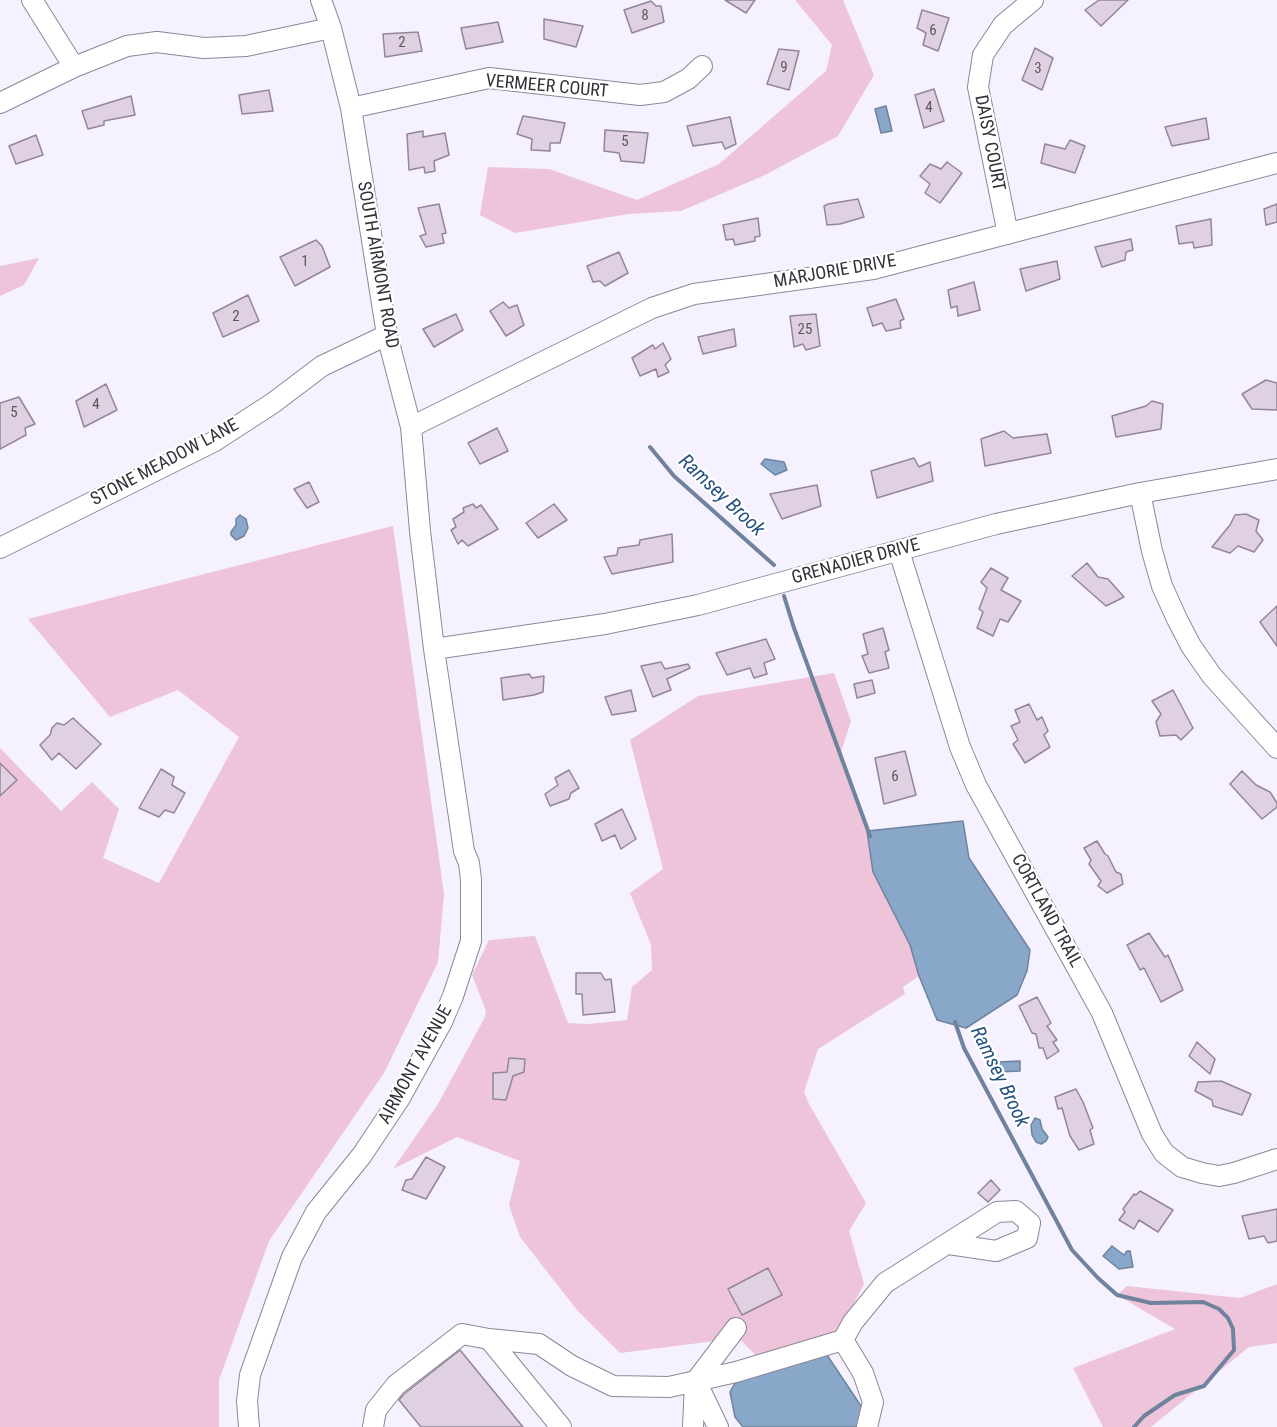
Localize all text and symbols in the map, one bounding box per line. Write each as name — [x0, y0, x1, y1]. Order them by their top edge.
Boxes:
house number: 8 — [641, 7, 649, 25]
house number: 6 — [929, 22, 937, 40]
house number: 2 — [398, 34, 406, 52]
house number: 9 — [780, 59, 788, 77]
house number: 3 — [1034, 60, 1042, 78]
street label: VERMEER COURT — [485, 71, 609, 103]
street label: DAISY COURT — [969, 93, 1009, 193]
house number: 4 — [925, 99, 933, 117]
house number: 5 — [621, 133, 629, 151]
street label: SOUTH AIRMONT ROAD — [352, 180, 402, 350]
street label: MARJORIE DRIVE — [772, 251, 898, 293]
house number: 1 — [301, 253, 309, 271]
house number: 2 — [232, 308, 240, 326]
house number: 25 — [798, 321, 812, 339]
house number: 4 — [92, 396, 100, 414]
house number: 5 — [10, 404, 18, 422]
street label: STONE MEADOW LANE — [87, 415, 243, 511]
water label: Ramsey Brook — [673, 450, 769, 542]
street label: GRENADIER DRIVE — [790, 535, 922, 589]
house number: 6 — [891, 768, 899, 786]
street label: CORTLAND TRAIL — [1006, 851, 1086, 971]
street label: AIRMONT AVENUE — [375, 1002, 457, 1128]
water label: Ramsey Brook — [964, 1023, 1034, 1131]

